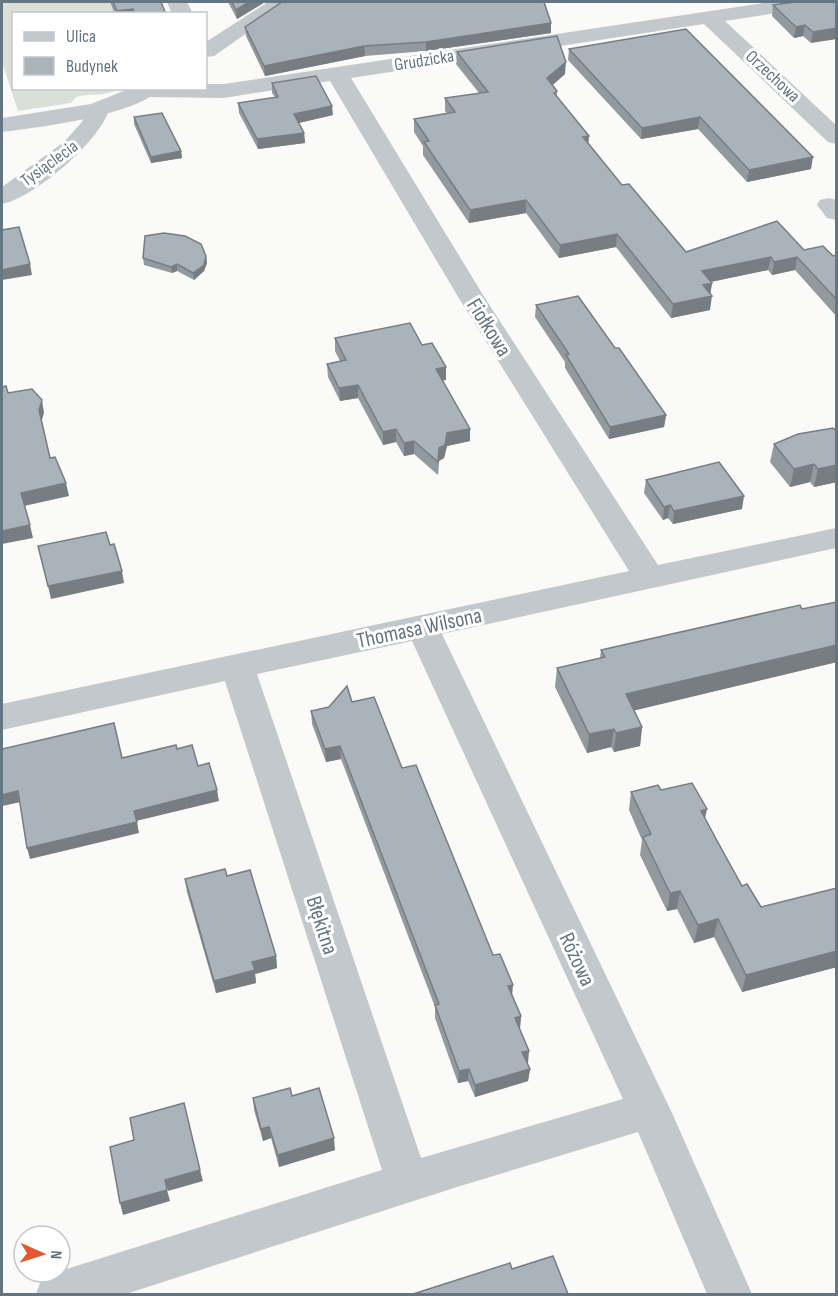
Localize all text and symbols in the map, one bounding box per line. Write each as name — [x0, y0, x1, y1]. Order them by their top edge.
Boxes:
legend — [12, 12, 207, 90]
text: Ulica — [66, 26, 96, 47]
street label: Grudzicka — [393, 45, 455, 76]
street label: Orzechowa — [741, 46, 804, 107]
text: Budynek — [66, 56, 118, 77]
street label: Tysiąclecia — [17, 136, 82, 191]
street label: Fiołkowa — [460, 294, 517, 362]
street label: Thomasa Wilsona — [354, 602, 484, 655]
street label: Błękitna — [299, 893, 344, 958]
street label: Różowa — [553, 929, 601, 991]
north arrow — [12, 1224, 72, 1284]
text: N — [46, 1250, 65, 1259]

